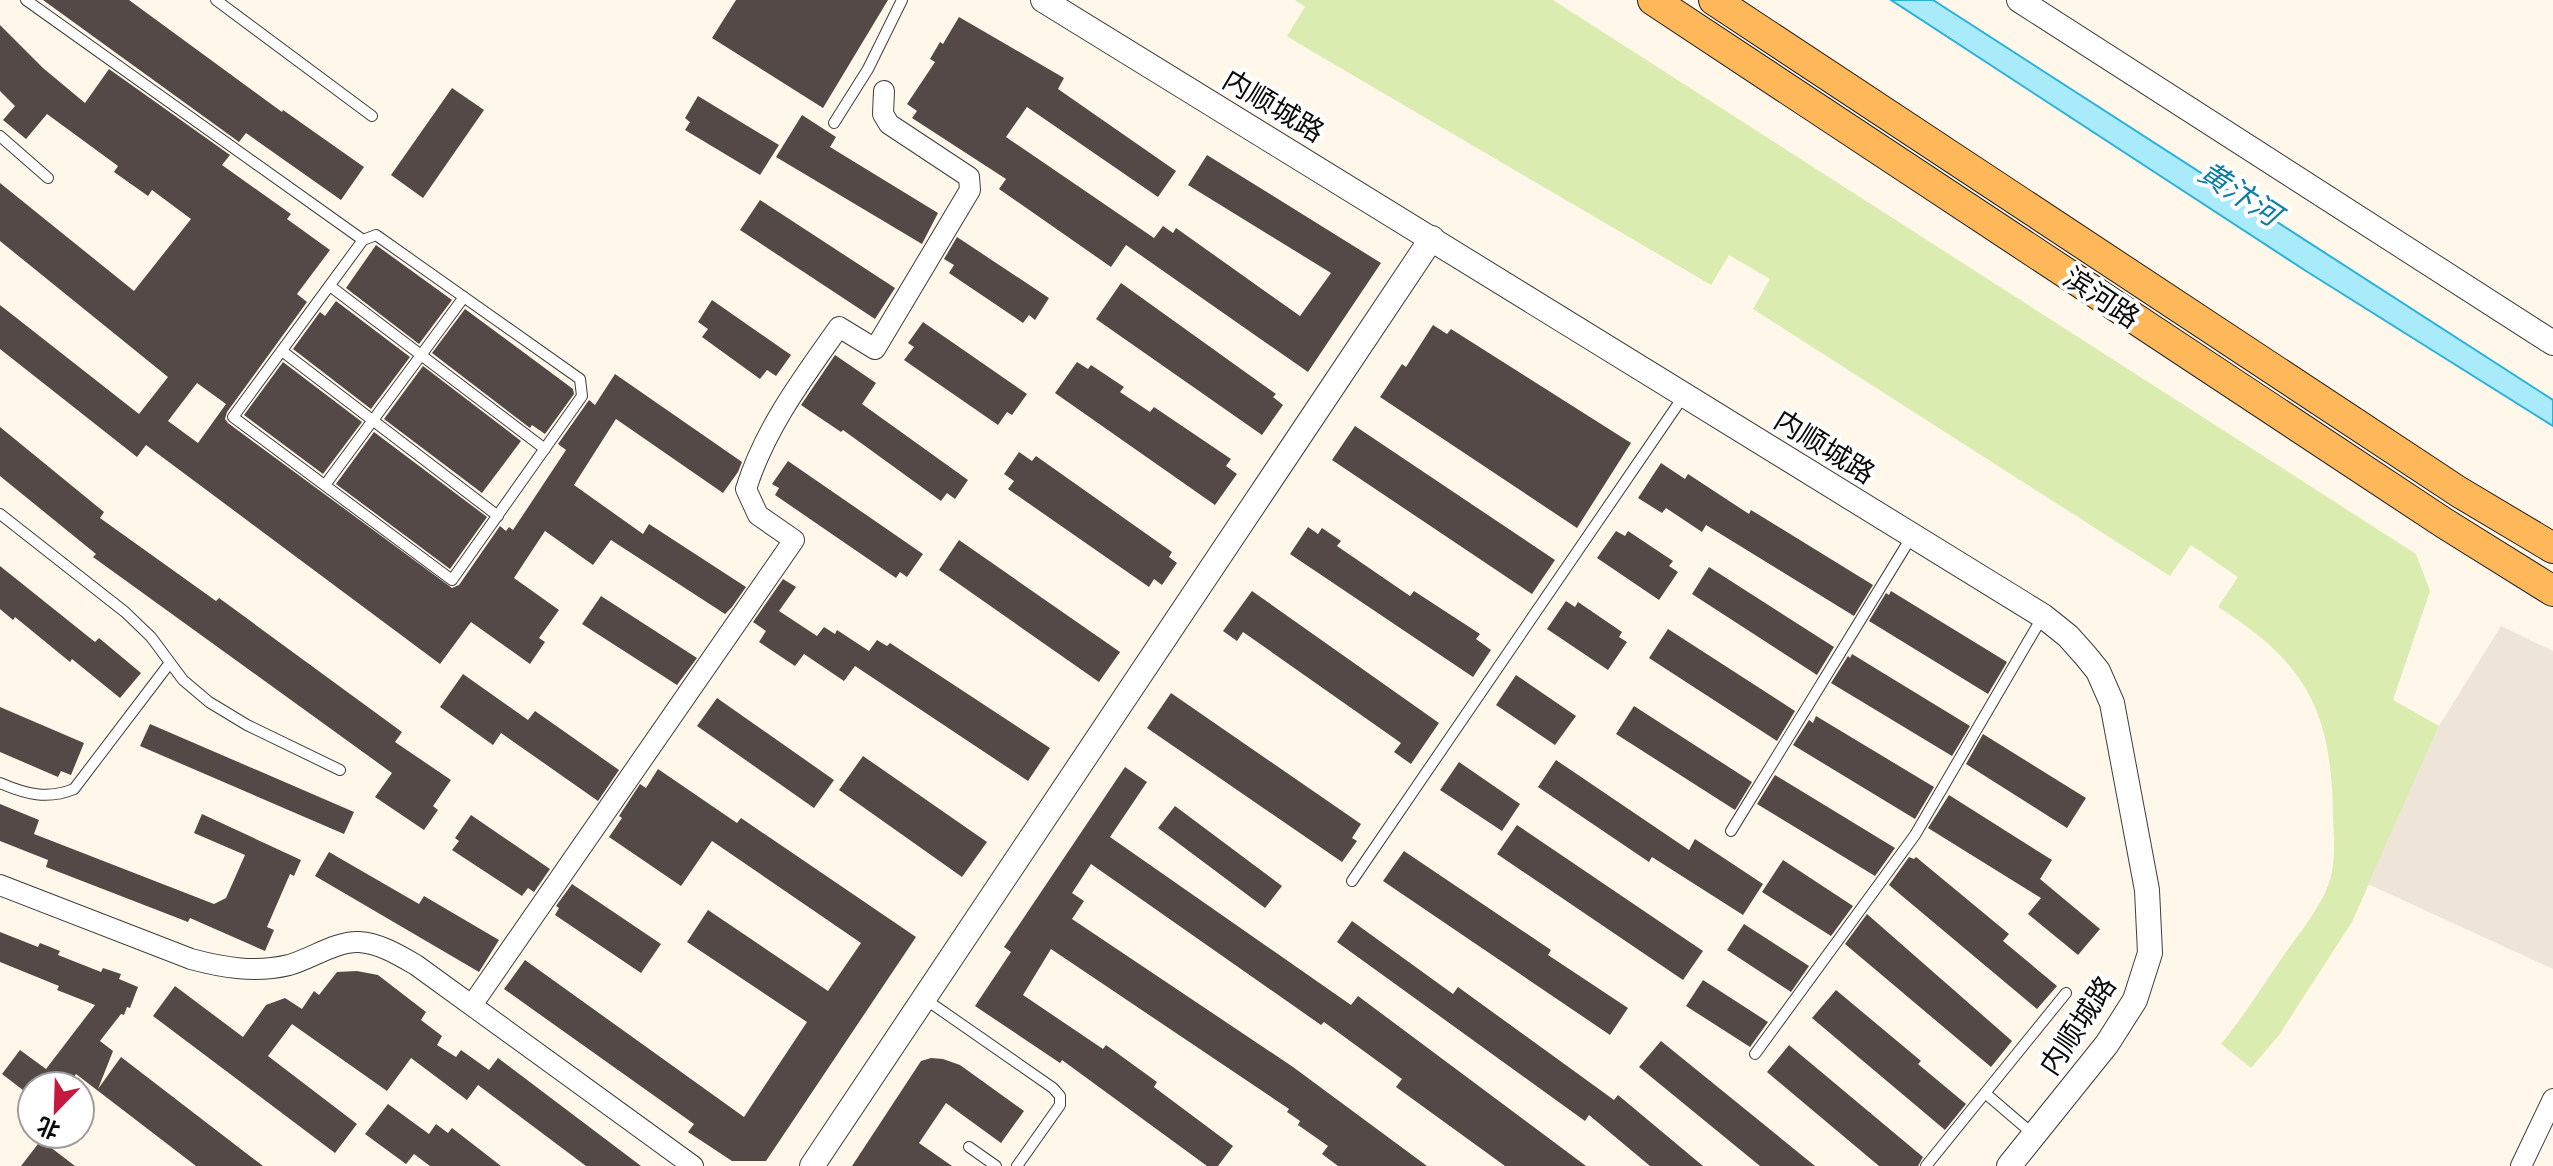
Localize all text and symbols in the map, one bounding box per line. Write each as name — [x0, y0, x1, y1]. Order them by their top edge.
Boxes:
street label: 内顺城路 — [1216, 60, 1332, 150]
water label: 黄汴河 — [2191, 152, 2293, 237]
street label: 滨河路 — [2057, 258, 2147, 336]
street label: 内顺城路 — [1768, 401, 1882, 491]
street label: 内顺城路 — [2030, 968, 2124, 1082]
north arrow — [16, 1070, 96, 1150]
text: 北 — [32, 1111, 64, 1147]

